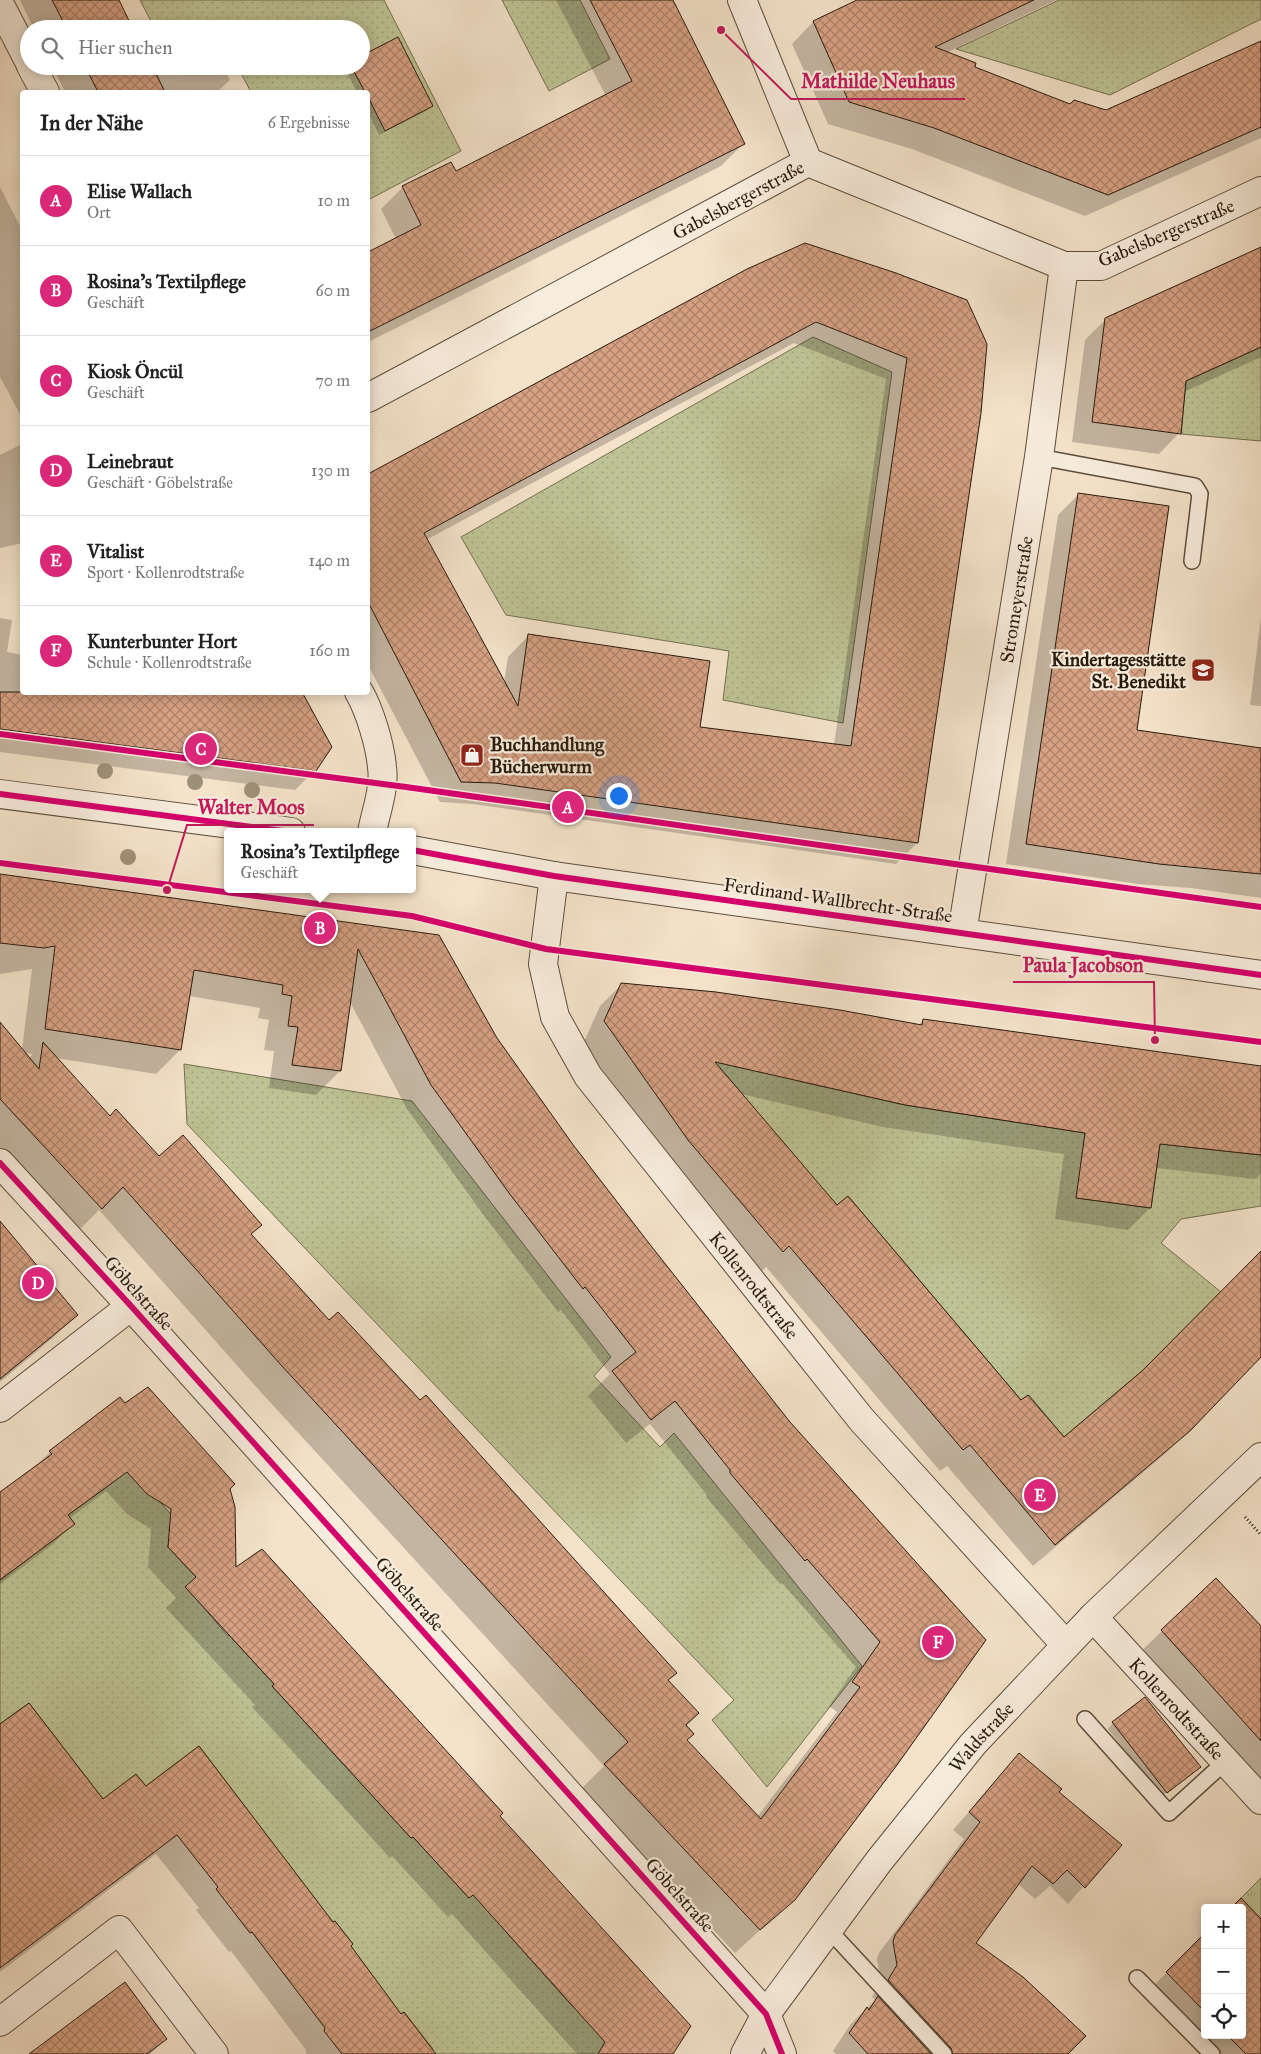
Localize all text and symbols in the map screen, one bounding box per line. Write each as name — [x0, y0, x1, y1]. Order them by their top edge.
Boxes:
search box — [20, 20, 370, 75]
icon: search — [38, 34, 66, 62]
text: Hier suchen — [78, 36, 172, 59]
callout: Mathilde Neuhaus — [791, 64, 965, 99]
text: Mathilde Neuhaus — [801, 69, 956, 93]
text: In der Nähe — [40, 110, 143, 136]
text: 6 Ergebnisse — [268, 113, 350, 132]
street label: Gabelsbergerstraße — [668, 155, 808, 244]
text: Elise Wallach — [87, 180, 192, 203]
text: A — [51, 191, 61, 210]
text: 10 m — [318, 191, 350, 210]
street label: Gabelsbergerstraße — [1094, 194, 1238, 273]
text: Ort — [87, 203, 111, 222]
text: Rosina's Textilpflege — [87, 270, 246, 293]
text: B — [51, 281, 61, 300]
text: 60 m — [316, 281, 350, 300]
text: Geschäft — [87, 293, 145, 312]
text: Kiosk Öncül — [87, 360, 183, 383]
text: C — [51, 371, 61, 390]
text: 70 m — [315, 371, 350, 390]
text: Geschäft — [87, 383, 145, 402]
text: Leinebraut — [87, 450, 174, 473]
text: D — [50, 461, 62, 480]
text: 130 m — [311, 461, 350, 480]
text: Geschäft · Göbelstraße — [87, 473, 233, 492]
street label: Stromeyerstraße — [994, 534, 1038, 665]
text: Vitalist — [87, 540, 144, 563]
text: E — [50, 551, 62, 570]
text: 140 m — [309, 551, 350, 570]
text: Sport · Kollenrodtstraße — [87, 563, 245, 582]
text: Kunterbunter Hort — [87, 630, 237, 653]
text: F — [51, 641, 61, 660]
text: 160 m — [309, 641, 350, 660]
place label: Kindertagesstätte St. Benedikt — [1051, 648, 1186, 693]
text: Schule · Kollenrodtstraße — [87, 653, 252, 672]
school or university icon: Kindertagesstätte St. Benedikt — [1190, 657, 1216, 683]
pin: C — [185, 730, 217, 768]
place label: Buchhandlung Bücherwurm — [490, 733, 605, 778]
shop icon: Buchhandlung Bücherwurm — [459, 742, 485, 768]
your location — [606, 783, 632, 809]
pin: A — [552, 788, 584, 826]
callout: Walter Moos — [187, 790, 314, 825]
text: Walter Moos — [197, 795, 305, 819]
popup — [224, 828, 416, 893]
text: Rosina's Textilpflege — [241, 840, 399, 863]
text: Geschäft — [241, 863, 298, 882]
street label: Ferdinand-Wallbrecht-Straße — [722, 873, 954, 927]
pin: B — [304, 909, 336, 947]
callout: Paula Jacobson — [1013, 947, 1154, 982]
text: Paula Jacobson — [1022, 953, 1144, 979]
street label: Kollenrodtstraße — [705, 1227, 804, 1344]
street label: Göbelstraße — [100, 1251, 179, 1335]
pin: D — [22, 1264, 54, 1302]
pin: E — [1024, 1476, 1056, 1514]
street label: Göbelstraße — [371, 1552, 450, 1636]
pin: F — [922, 1623, 954, 1661]
street label: Kollenrodtstraße — [1124, 1652, 1230, 1764]
street label: Waldstraße — [944, 1697, 1018, 1777]
street label: Göbelstraße — [641, 1853, 720, 1937]
map controls — [1201, 1904, 1246, 2039]
button: + — [1201, 1904, 1246, 1949]
button: − — [1201, 1949, 1246, 1994]
button: locate — [1201, 1994, 1246, 2039]

